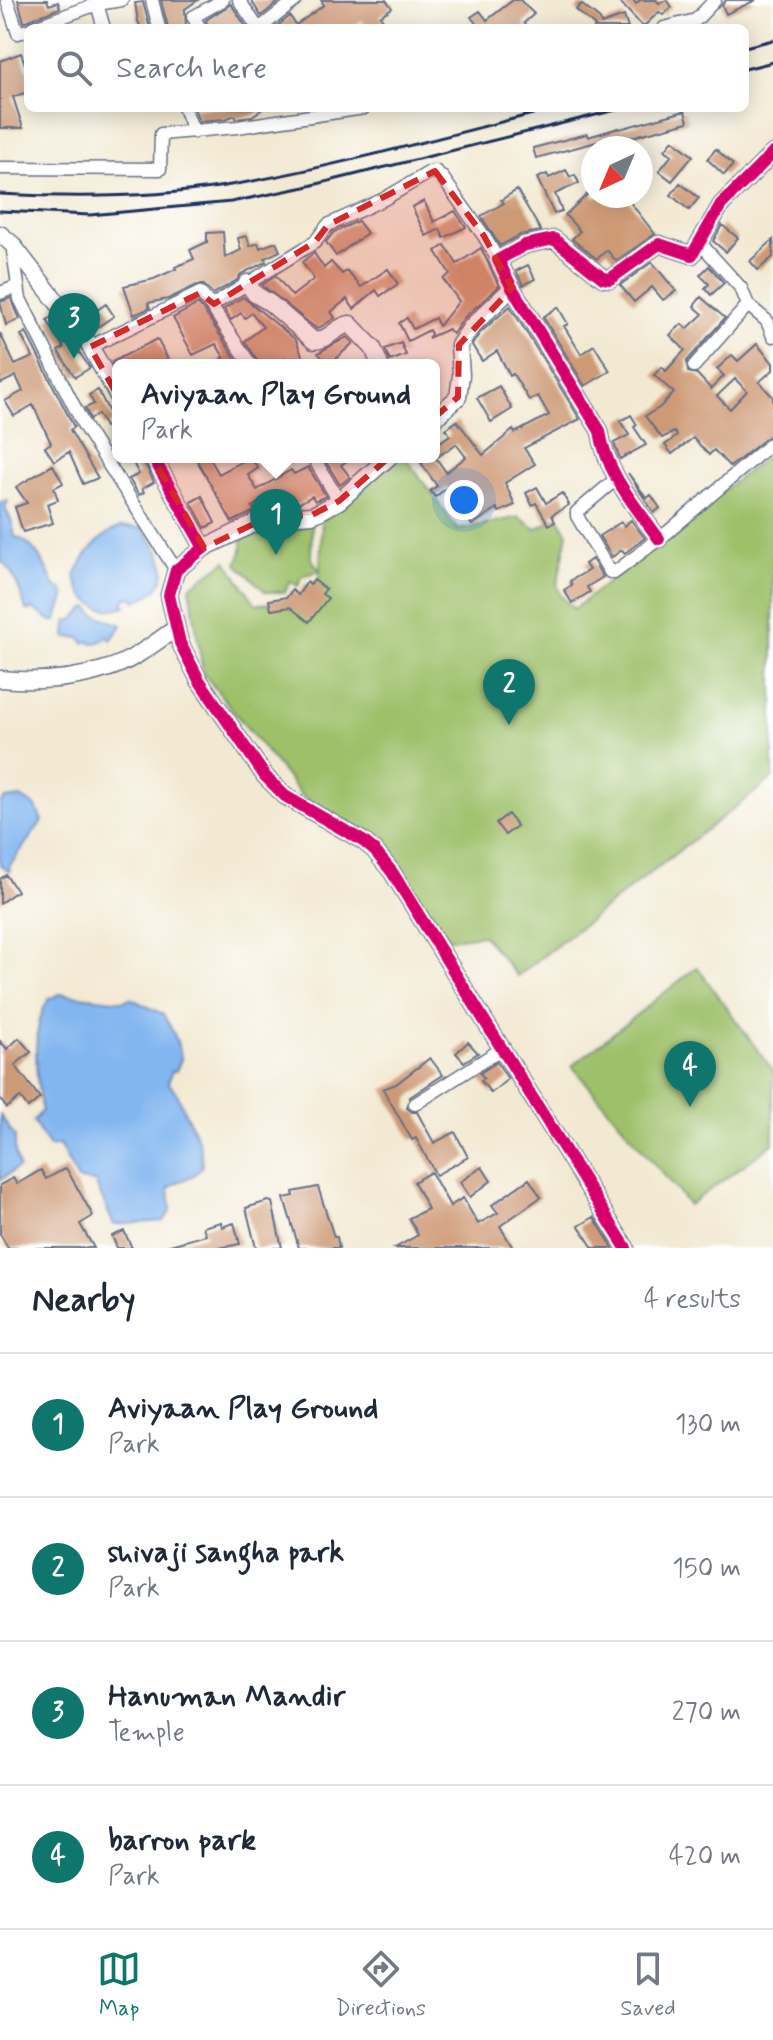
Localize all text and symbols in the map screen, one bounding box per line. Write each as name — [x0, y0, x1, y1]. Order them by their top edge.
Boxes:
search box — [24, 24, 749, 112]
icon: search — [52, 46, 96, 90]
text: Search here — [116, 49, 267, 88]
north arrow — [581, 136, 653, 208]
pin: 3 — [48, 293, 100, 359]
popup — [112, 359, 440, 463]
text: Aviyaan Play Ground — [141, 375, 411, 414]
text: Park — [141, 414, 193, 448]
your location — [444, 480, 484, 520]
pin: 1 — [250, 489, 302, 555]
pin: 2 — [483, 659, 535, 725]
pin: 4 — [664, 1041, 716, 1107]
text: Nearby — [32, 1278, 136, 1323]
text: 4 results — [644, 1283, 741, 1317]
text: Aviyaan Play Ground — [108, 1389, 378, 1428]
text: 1 — [52, 1408, 64, 1442]
text: 130 m — [675, 1408, 741, 1442]
text: Park — [108, 1428, 160, 1462]
text: shivaji sangha park — [108, 1533, 344, 1572]
text: 2 — [52, 1552, 64, 1586]
text: 150 m — [672, 1552, 741, 1586]
text: Park — [108, 1572, 160, 1606]
text: Hanuman Mandir — [108, 1677, 346, 1716]
text: 3 — [52, 1696, 64, 1730]
text: 270 m — [672, 1696, 741, 1730]
text: Temple — [108, 1716, 185, 1750]
text: barron park — [108, 1821, 256, 1860]
text: 4 — [50, 1840, 66, 1874]
text: 420 m — [669, 1840, 741, 1874]
text: Park — [108, 1860, 160, 1894]
tab: Map — [97, 1947, 141, 2023]
tab: Directions — [335, 1947, 426, 2023]
tab: Saved — [620, 1947, 676, 2023]

